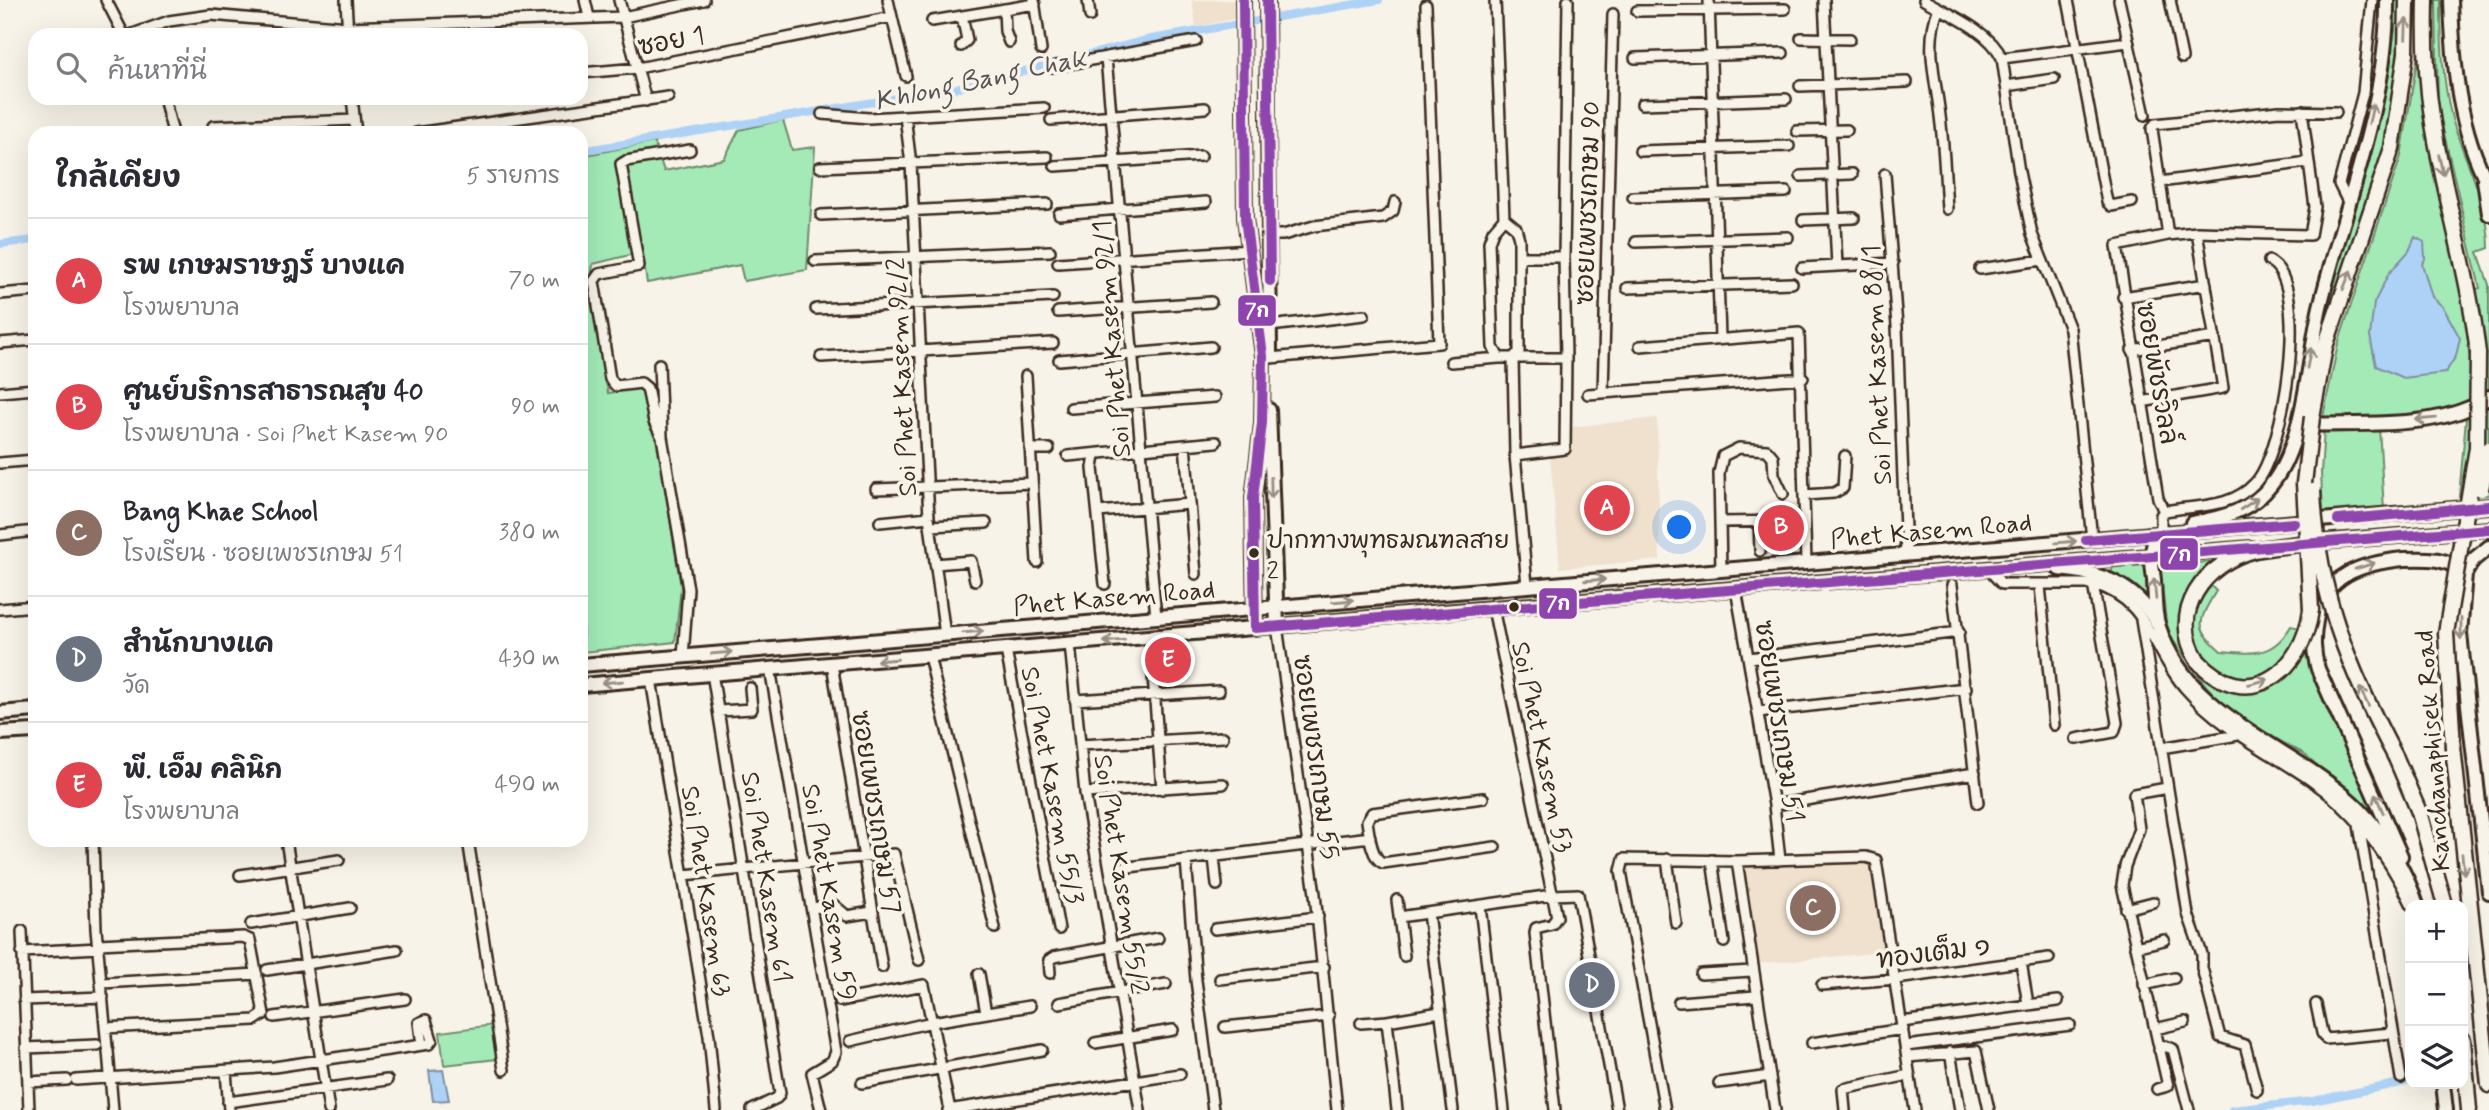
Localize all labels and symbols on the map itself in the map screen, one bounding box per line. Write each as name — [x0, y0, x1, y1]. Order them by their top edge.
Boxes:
one-way arrow — [2400, 18, 2413, 41]
street label: ซอย 1 — [635, 19, 708, 65]
water label: Khlong Bang Chak — [871, 40, 1092, 124]
street label: ซอยเพชรเกษม 90 — [1568, 100, 1610, 306]
one-way arrow — [2365, 103, 2378, 126]
one-way arrow — [2435, 153, 2448, 176]
street label: Soi Phet Kasem 92/1 — [1086, 219, 1140, 459]
street label: Soi Phet Kasem 88/1 — [1855, 244, 1901, 486]
street label: Soi Phet Kasem 92/2 — [880, 256, 926, 497]
one-way arrow — [2342, 270, 2355, 292]
line badge: 7ก — [1237, 294, 1277, 327]
text: 7ก — [1245, 299, 1269, 324]
street label: ซอยพัชรวิลล์ — [2127, 299, 2186, 447]
one-way arrow — [2303, 347, 2316, 370]
one-way arrow — [2415, 413, 2437, 426]
one-way arrow — [1264, 476, 1278, 499]
pin: A — [1584, 482, 1630, 534]
one-way arrow — [2239, 497, 2258, 512]
pin: B — [1758, 502, 1804, 554]
street label: Phet Kasem Road — [1829, 506, 2033, 558]
your location — [1662, 510, 1696, 544]
place label: ปากทางพุทธมณฑลสาย 2 — [1267, 526, 1510, 587]
one-way arrow — [2054, 535, 2076, 548]
line badge: 7ก — [2159, 537, 2199, 571]
text: 7ก — [2167, 543, 2191, 568]
marker: ปากทางพุทธมณฑลสาย 2 — [1247, 546, 1261, 560]
one-way arrow — [2354, 558, 2376, 571]
street label: Phet Kasem Road — [1012, 573, 1216, 625]
one-way arrow — [1583, 573, 1605, 586]
one-way arrow — [2148, 578, 2161, 600]
line badge: 7ก — [1538, 587, 1578, 620]
text: 7ก — [1546, 592, 1570, 617]
one-way arrow — [1332, 594, 1354, 607]
unlabelled marker — [1507, 600, 1521, 614]
street label: ซอยเพชรเกษม 51 — [1745, 618, 1811, 825]
one-way arrow — [2454, 618, 2468, 641]
one-way arrow — [962, 625, 984, 638]
street label: Kanchanaphisek Road — [2409, 629, 2459, 873]
pin: E — [1145, 634, 1191, 686]
one-way arrow — [1103, 635, 1126, 648]
street label: Soi Phet Kasem 53 — [1502, 639, 1580, 856]
one-way arrow — [710, 646, 733, 659]
street label: ซอยเพชรเกษม 55 — [1284, 653, 1346, 862]
one-way arrow — [877, 654, 899, 667]
street label: Soi Phet Kasem 55/3 — [1011, 664, 1091, 907]
one-way arrow — [2246, 675, 2269, 688]
one-way arrow — [601, 676, 624, 689]
one-way arrow — [2357, 687, 2370, 708]
street label: ซอยเพชรเกษม 57 — [842, 708, 908, 916]
street label: Soi Phet Kasem 55/2 — [1084, 752, 1156, 997]
street label: Soi Phet Kasem 61 — [732, 769, 798, 985]
street label: Soi Phet Kasem 59 — [792, 781, 864, 1003]
street label: Soi Phet Kasem 63 — [672, 784, 738, 999]
one-way arrow — [2372, 793, 2385, 815]
one-way arrow — [2457, 852, 2470, 874]
pin: C — [1790, 882, 1836, 934]
street label: ทองเต็ม ๑ — [1874, 929, 1992, 978]
pin: D — [1569, 959, 1615, 1011]

